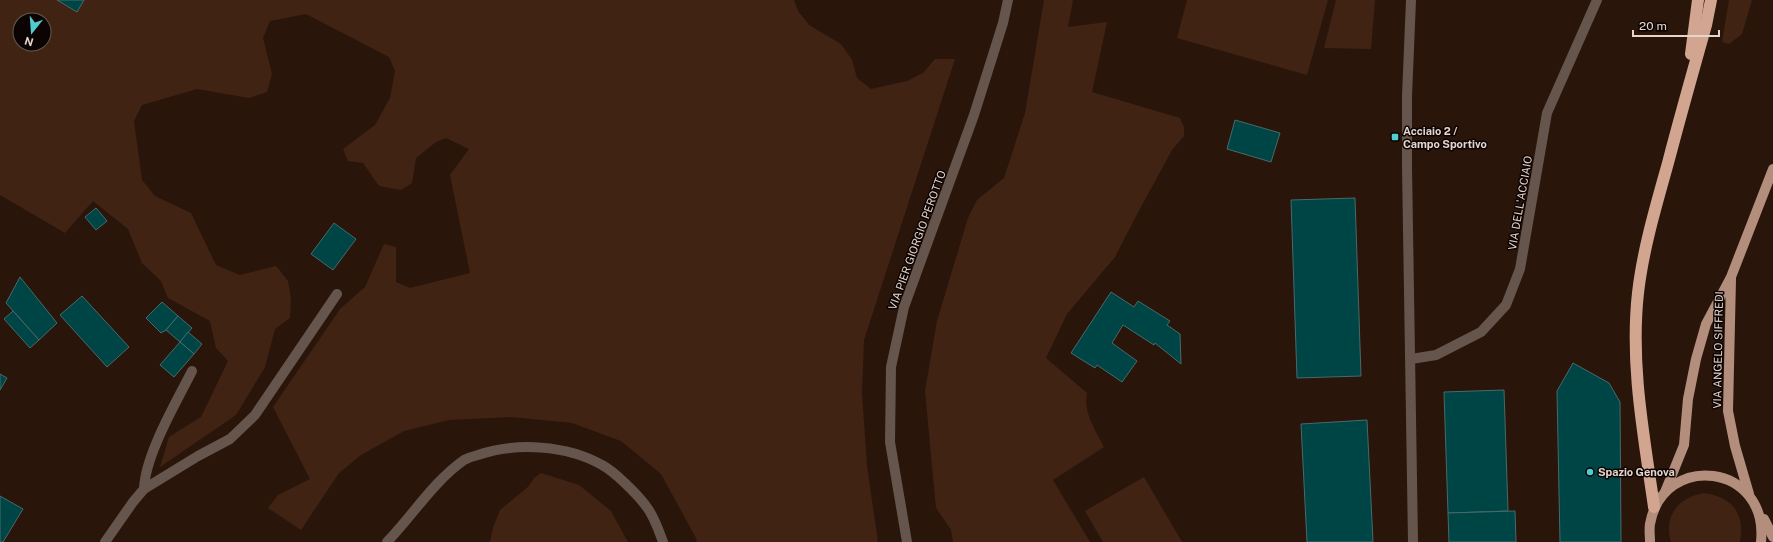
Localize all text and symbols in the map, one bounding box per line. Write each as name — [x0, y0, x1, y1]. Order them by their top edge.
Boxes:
north arrow — [12, 12, 52, 52]
scale bar — [1633, 12, 1719, 38]
text: 20 m — [1639, 19, 1667, 33]
text: N — [23, 35, 35, 49]
place label: Acciaio 2 / Campo Sportivo — [1403, 125, 1487, 150]
marker: Acciaio 2 / Campo Sportivo — [1390, 132, 1400, 142]
street label: VIA DELL'ACCIAIO — [1506, 155, 1534, 251]
street label: VIA PIER GIORGIO PEROTTO — [886, 169, 948, 311]
street label: VIA ANGELO SIFFREDI — [1711, 291, 1725, 409]
place label: Spazio Genova — [1598, 466, 1675, 478]
marker: Spazio Genova — [1585, 467, 1595, 477]

